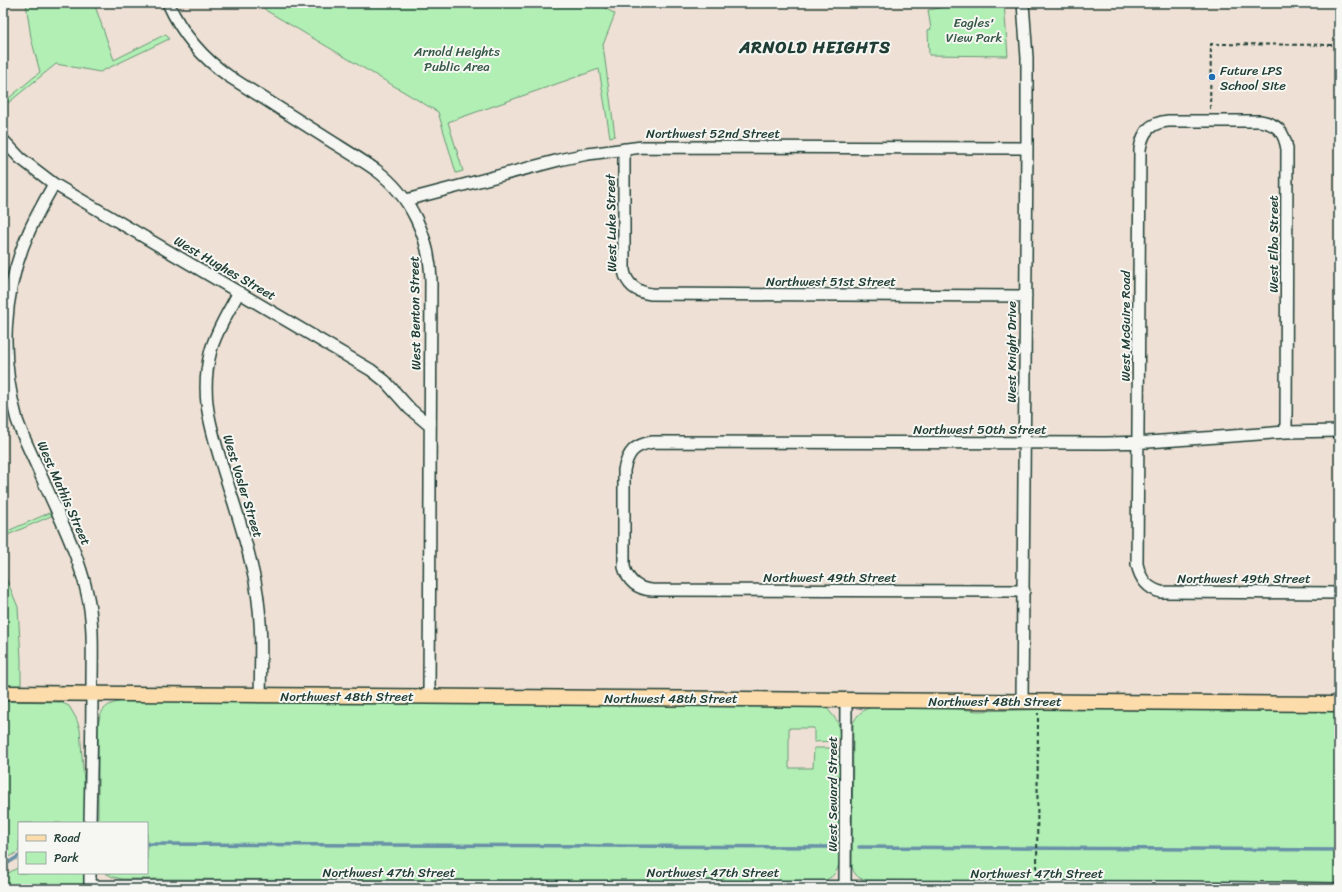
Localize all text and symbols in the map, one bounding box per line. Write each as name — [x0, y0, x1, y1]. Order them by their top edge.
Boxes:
park label: Eagles' View Park — [946, 11, 1002, 49]
district label: ARNOLD HEIGHTS — [738, 32, 891, 62]
park label: Arnold Heights Public Area — [413, 40, 500, 78]
place label: Future LPS School Site — [1220, 59, 1286, 97]
marker: Future LPS School Site — [1207, 72, 1217, 82]
street label: Northwest 52nd Street — [646, 122, 780, 145]
street label: West Luke Street — [599, 173, 623, 272]
street label: West Elba Street — [1262, 195, 1285, 293]
street label: West Hughes Street — [170, 229, 281, 307]
street label: West Benton Street — [403, 255, 427, 370]
street label: West McGuire Road — [1114, 269, 1137, 381]
street label: Northwest 51st Street — [766, 270, 896, 293]
street label: West Knight Drive — [1000, 301, 1023, 403]
street label: Northwest 50th Street — [913, 418, 1047, 441]
street label: West Vosler Street — [216, 432, 270, 541]
street label: West Mathis Street — [31, 437, 97, 549]
street label: Northwest 49th Street — [763, 566, 897, 589]
street label: Northwest 49th Street — [1177, 567, 1311, 590]
street label: Northwest 48th Street — [280, 685, 414, 708]
street label: Northwest 48th Street — [604, 687, 738, 710]
street label: Northwest 48th Street — [928, 690, 1062, 713]
street label: West Seward Street — [821, 736, 844, 852]
legend — [18, 822, 148, 874]
text: Road — [54, 827, 81, 849]
text: Park — [54, 847, 79, 869]
street label: Northwest 47th Street — [323, 861, 456, 884]
street label: Northwest 47th Street — [647, 861, 780, 884]
street label: Northwest 47th Street — [971, 862, 1104, 885]

